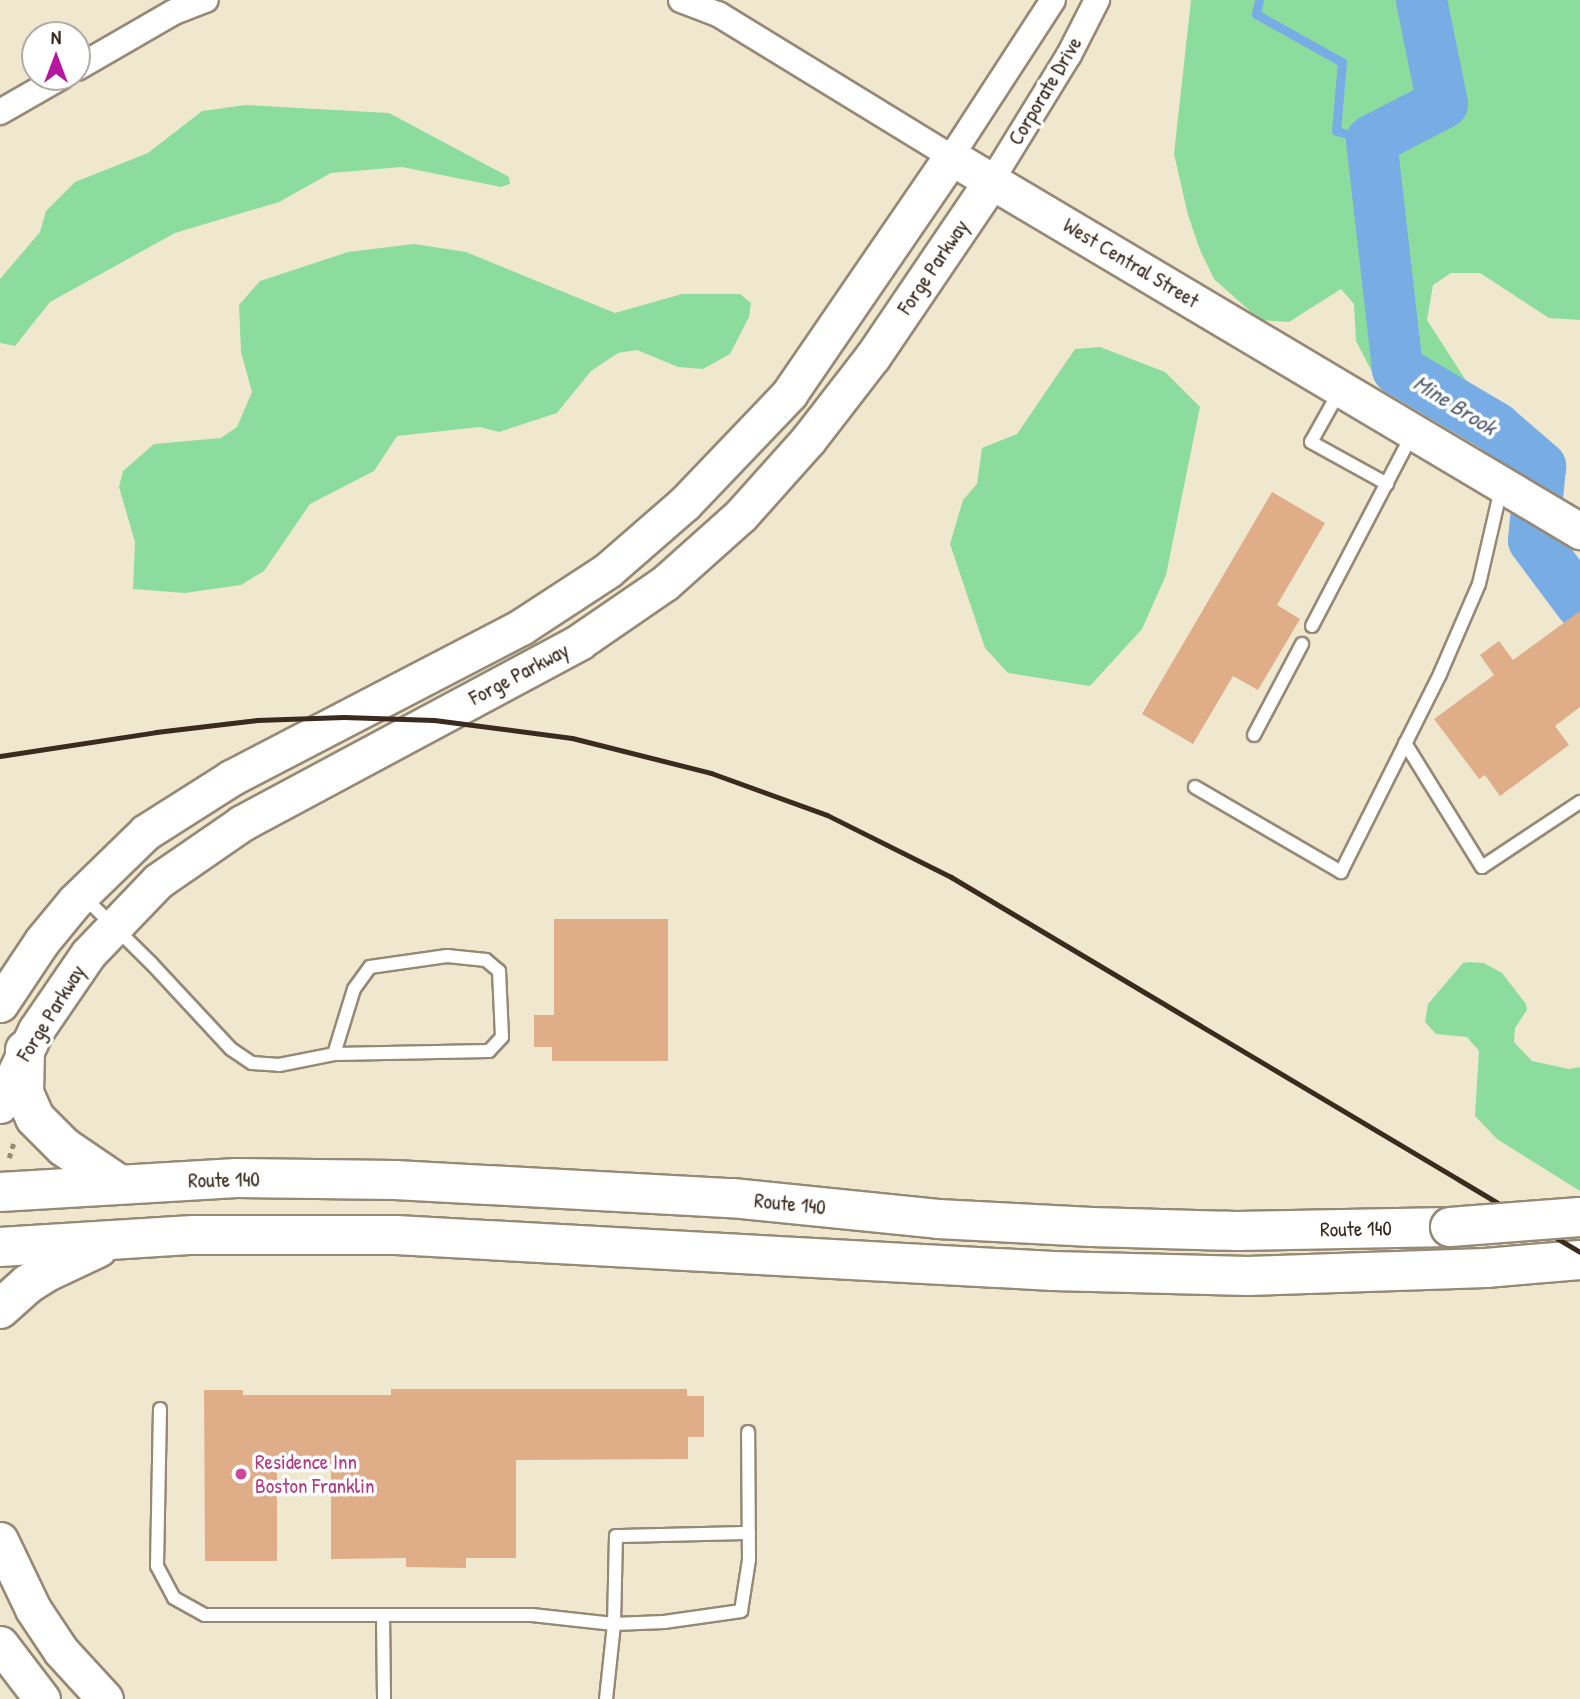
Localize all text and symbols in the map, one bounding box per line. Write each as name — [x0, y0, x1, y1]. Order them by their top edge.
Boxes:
north arrow — [21, 21, 91, 91]
text: N — [51, 24, 61, 50]
street label: Corporate Drive — [1003, 32, 1087, 150]
street label: West Central Street — [1059, 213, 1203, 313]
street label: Forge Parkway — [892, 215, 974, 319]
water label: Mine Brook — [1409, 369, 1501, 441]
street label: Forge Parkway — [465, 637, 573, 711]
street label: Forge Parkway — [11, 960, 91, 1066]
street label: Route 140 — [188, 1167, 260, 1193]
street label: Route 140 — [753, 1188, 827, 1220]
street label: Route 140 — [1320, 1216, 1392, 1242]
place label: Residence Inn Boston Franklin — [255, 1449, 374, 1499]
marker: Residence Inn Boston Franklin — [233, 1466, 249, 1482]

